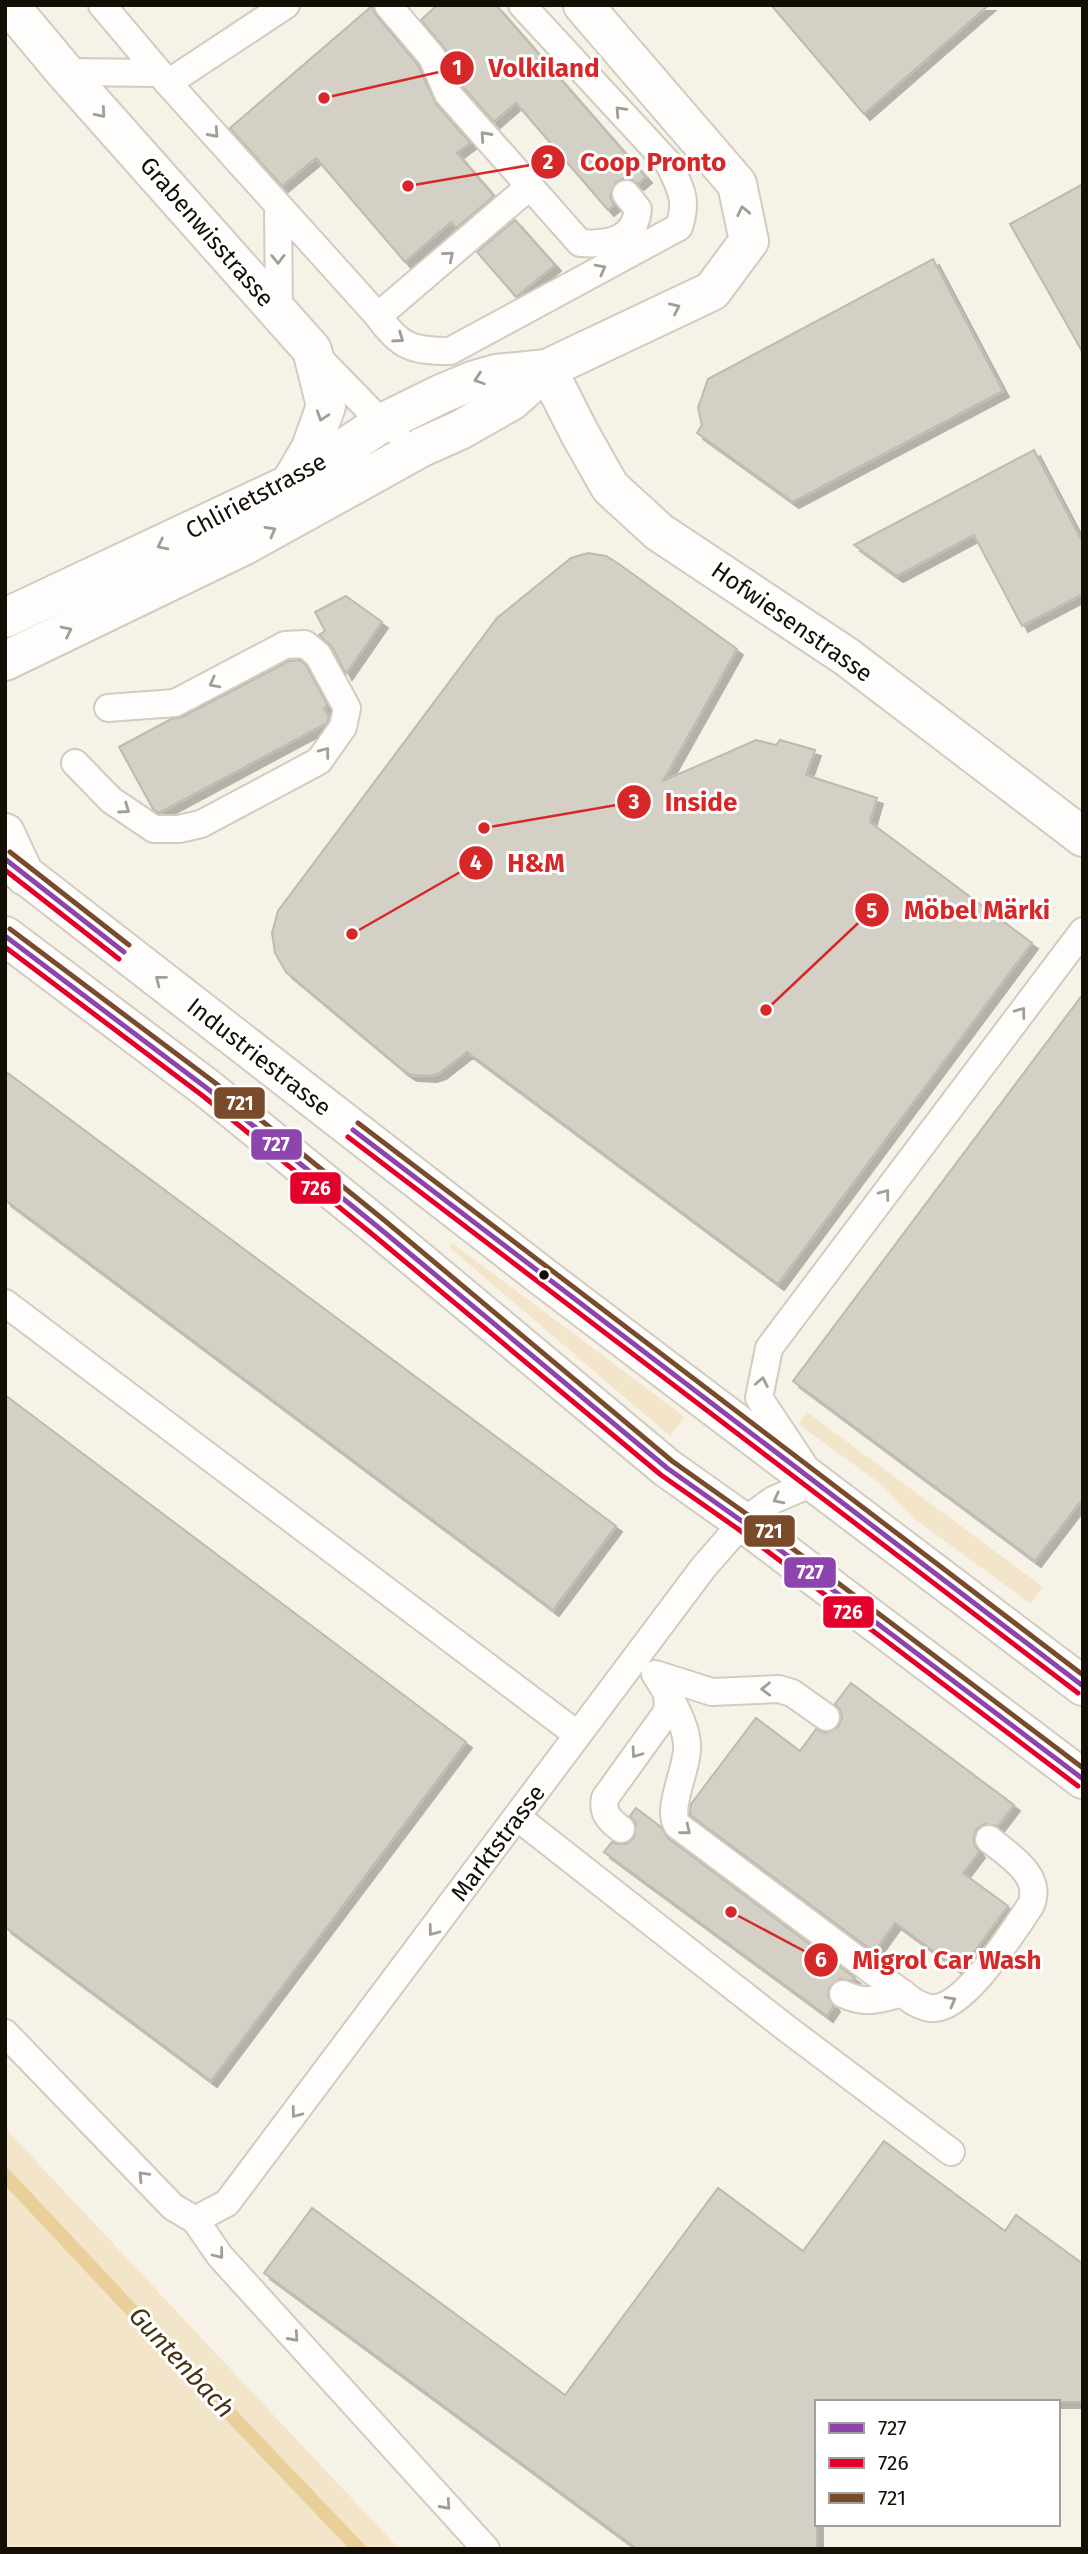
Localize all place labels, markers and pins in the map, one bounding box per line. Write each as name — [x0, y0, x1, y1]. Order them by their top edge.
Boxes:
callout: Volkiland — [439, 45, 614, 92]
callout: Coop Pronto — [531, 139, 740, 186]
callout: Inside — [616, 778, 752, 825]
callout: H&M — [459, 839, 579, 886]
callout: Möbel Märki — [855, 887, 1064, 934]
unlabelled marker — [537, 1268, 551, 1282]
callout: Migrol Car Wash — [803, 1936, 1055, 1983]

